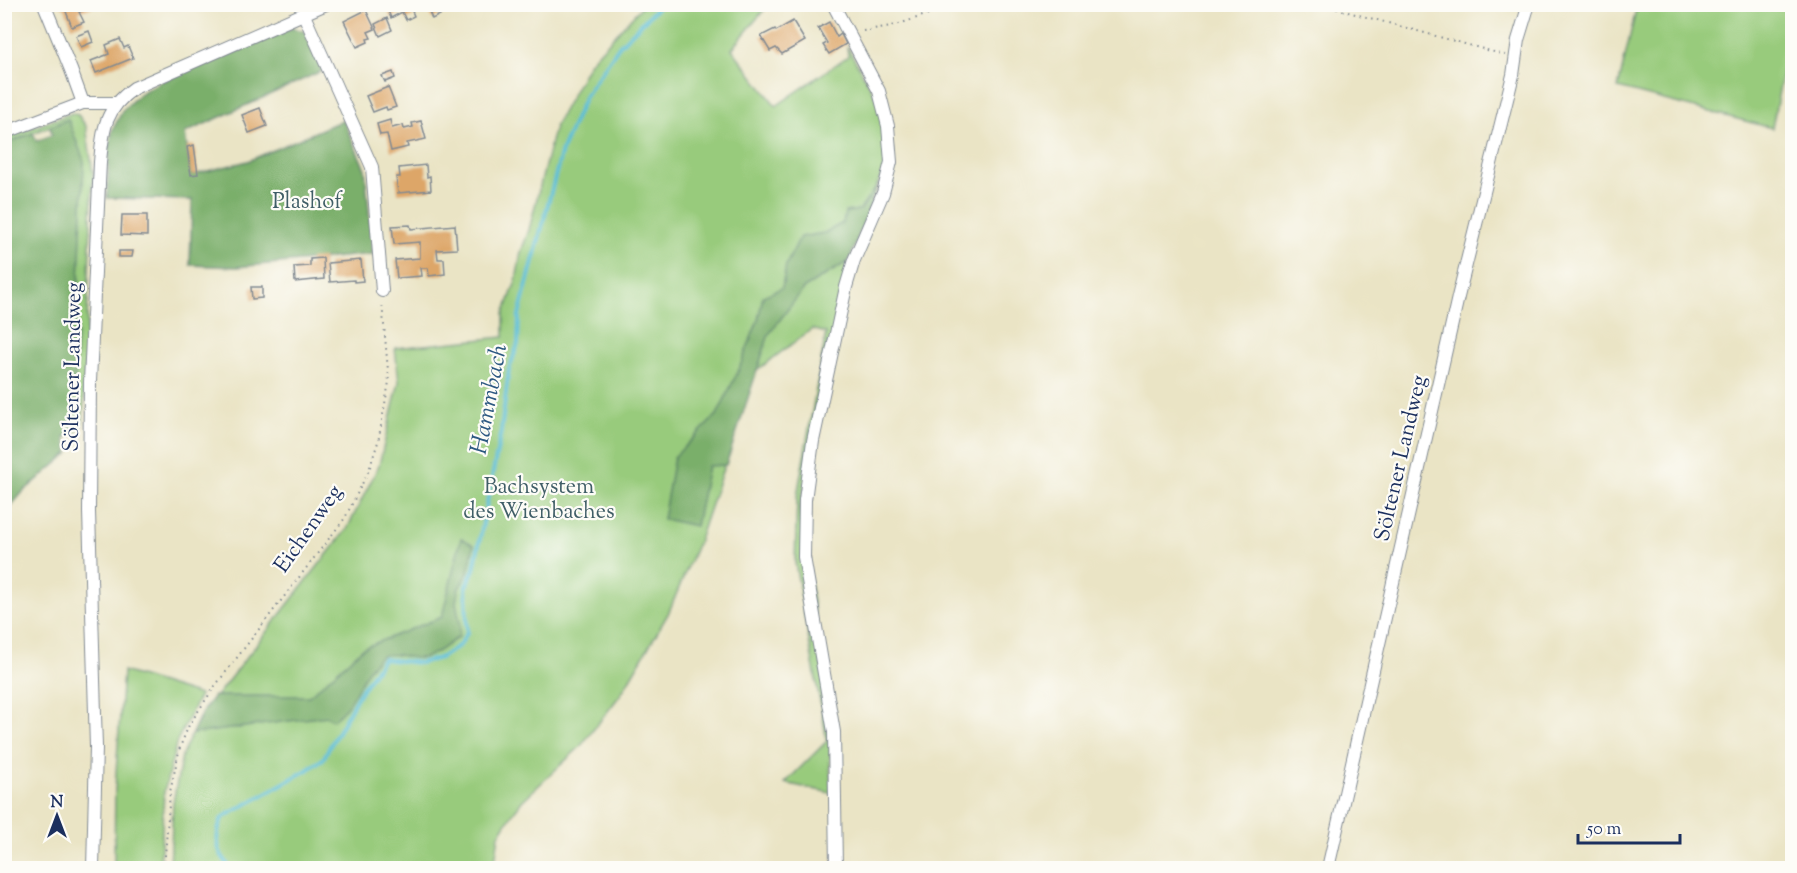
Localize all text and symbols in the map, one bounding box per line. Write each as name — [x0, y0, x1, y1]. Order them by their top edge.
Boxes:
park label: Plashof — [272, 187, 343, 219]
street label: Söltener Landweg — [57, 282, 91, 452]
water label: Hammbach — [463, 341, 517, 457]
street label: Söltener Landweg — [1367, 372, 1437, 545]
park label: Bachsystem des Wienbaches — [463, 472, 615, 529]
street label: Eichenweg — [267, 479, 352, 580]
north arrow — [27, 786, 87, 846]
text: N — [51, 792, 64, 815]
scale bar — [1578, 807, 1680, 845]
text: 50 m — [1586, 817, 1622, 843]

